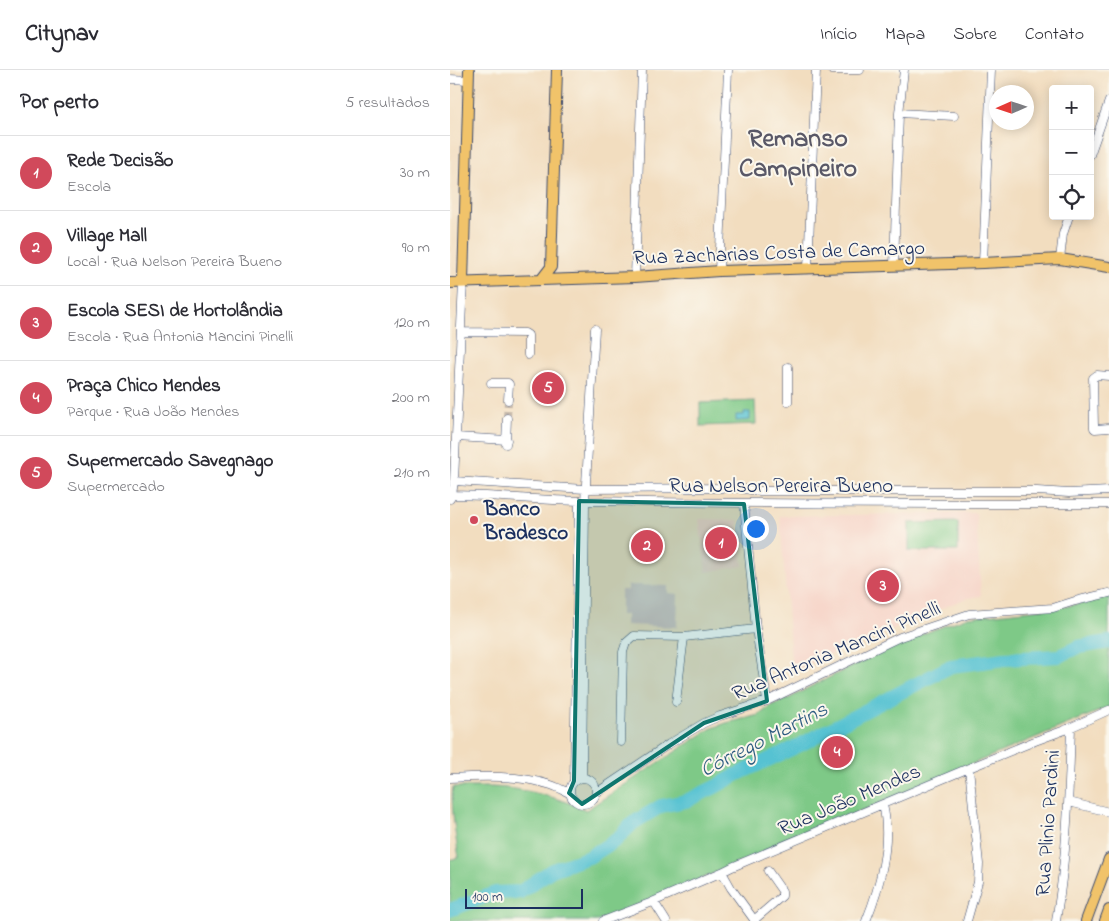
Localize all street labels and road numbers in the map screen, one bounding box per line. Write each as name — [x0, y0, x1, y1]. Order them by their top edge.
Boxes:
street label: Rua Zacharias Costa de Camargo — [633, 234, 926, 276]
street label: Rua Nelson Pereira Bueno — [669, 472, 893, 502]
street label: Rua Antonia Mancini Pinelli — [728, 594, 946, 709]
street label: Rua Plinio Pardini — [1029, 749, 1069, 898]
street label: Rua João Mendes — [774, 757, 926, 844]

